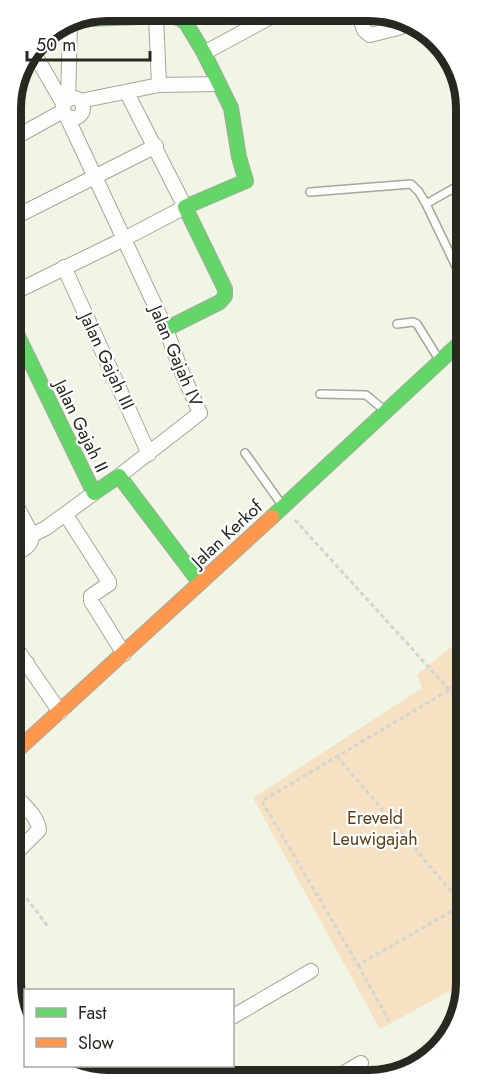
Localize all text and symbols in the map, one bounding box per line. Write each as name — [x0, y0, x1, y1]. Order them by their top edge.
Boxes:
scale bar — [27, 24, 150, 62]
text: 50 m — [36, 32, 76, 58]
street label: Jalan Gajah IV — [142, 300, 209, 411]
street label: Jalan Gajah III — [72, 306, 141, 414]
street label: Jalan Gajah II — [47, 374, 115, 477]
street label: Jalan Kerkof — [184, 494, 269, 575]
park label: Ereveld Leuwigajah — [332, 805, 418, 852]
legend — [24, 989, 234, 1067]
text: Fast — [78, 1000, 107, 1026]
text: Slow — [78, 1030, 115, 1056]

